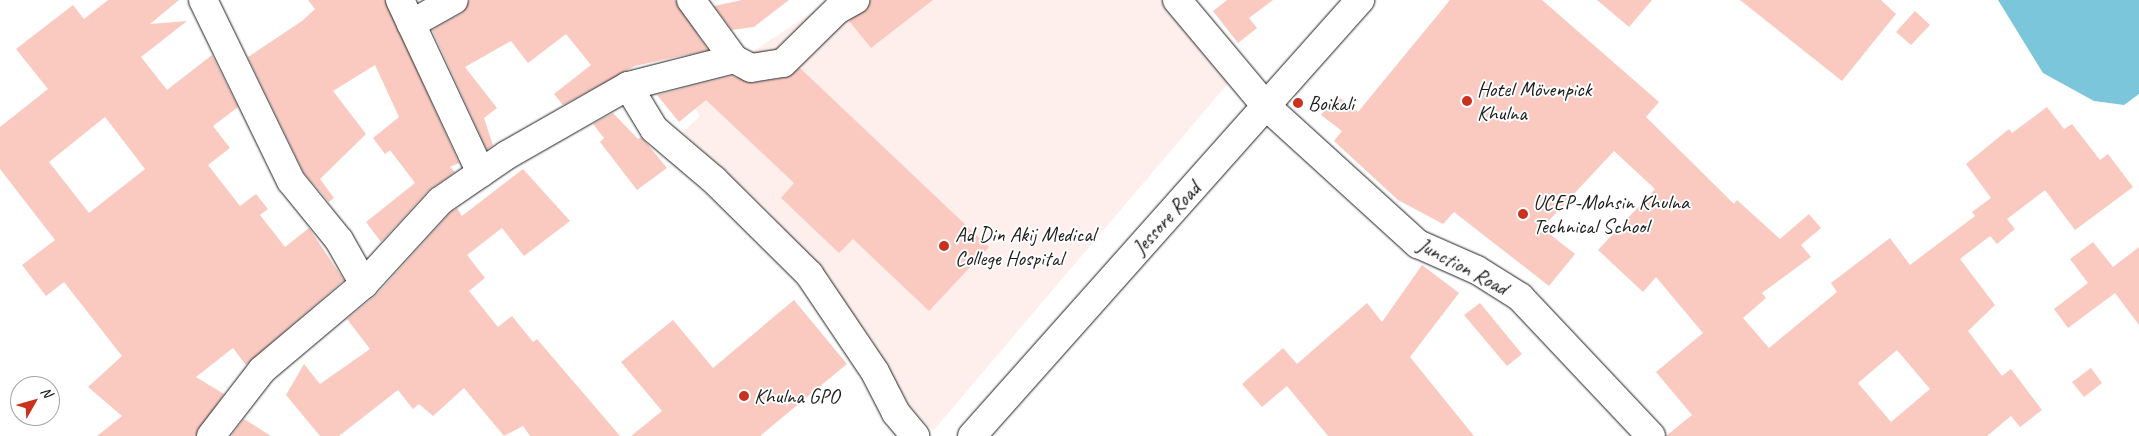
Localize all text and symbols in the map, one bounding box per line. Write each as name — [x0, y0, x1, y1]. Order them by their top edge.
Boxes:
place label: Hotel Mövenpick Khulna — [1477, 76, 1591, 126]
place label: Boikali — [1308, 90, 1354, 116]
marker: Hotel Mövenpick Khulna — [1461, 95, 1473, 107]
marker: Boikali — [1292, 97, 1304, 109]
street label: Jessore Road — [1127, 176, 1205, 260]
place label: UCEP-Mohsin Khulna Technical School — [1533, 189, 1688, 239]
marker: UCEP-Mohsin Khulna Technical School — [1517, 208, 1529, 220]
place label: Ad Din Akij Medical College Hospital — [955, 221, 1095, 271]
street label: Junction Road — [1414, 232, 1512, 300]
marker: Ad Din Akij Medical College Hospital — [937, 239, 951, 253]
north arrow — [10, 376, 60, 426]
text: N — [37, 383, 56, 401]
place label: Khulna GPO — [754, 383, 839, 409]
marker: Khulna GPO — [738, 390, 750, 402]

